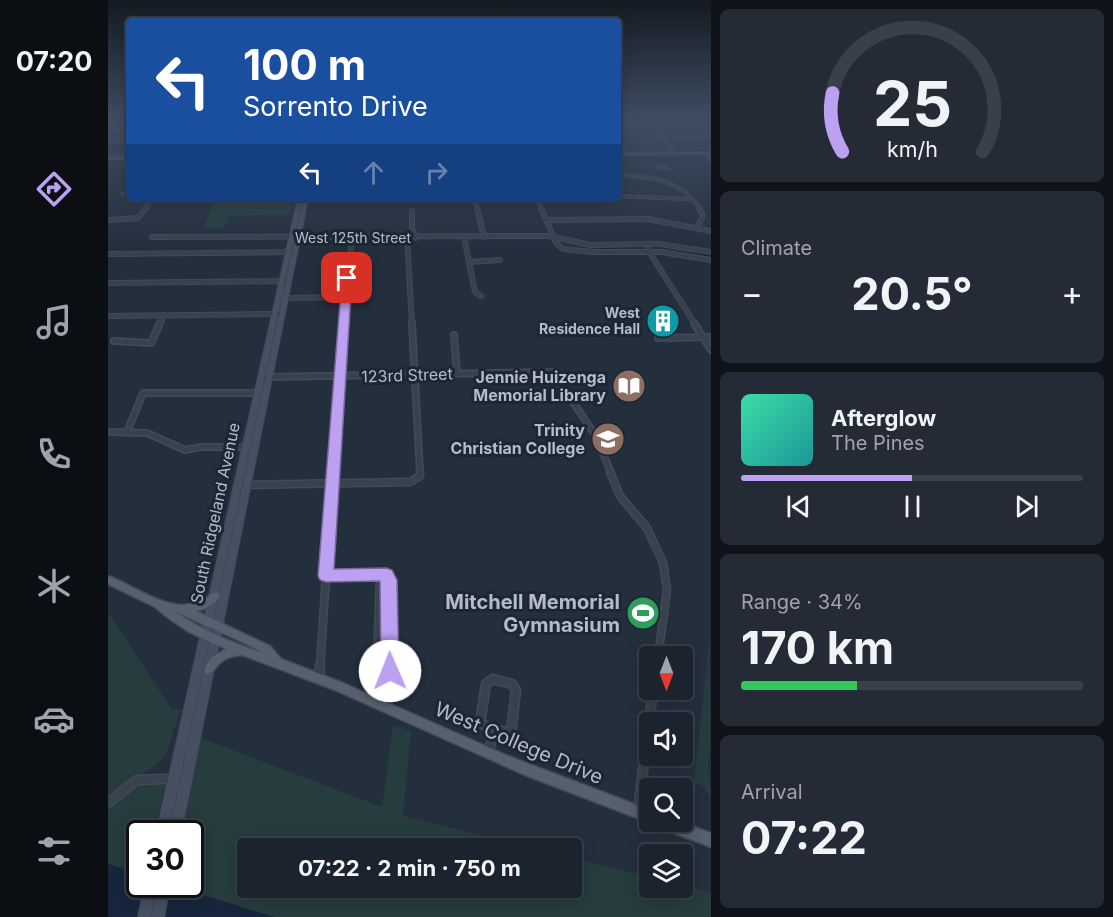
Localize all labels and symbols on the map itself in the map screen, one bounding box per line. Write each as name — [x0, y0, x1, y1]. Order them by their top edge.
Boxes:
street label: West 125th Street — [295, 229, 412, 246]
pin — [321, 252, 372, 303]
building icon: West Residence Hall — [645, 303, 681, 339]
place label: West Residence Hall — [539, 304, 640, 337]
street label: 123rd Street — [361, 363, 453, 387]
place label: Jennie Huizenga Memorial Library — [473, 367, 606, 405]
library icon: Jennie Huizenga Memorial Library — [611, 368, 647, 404]
place label: Trinity Christian College — [451, 420, 585, 458]
street label: South Ridgeland Avenue — [186, 421, 244, 605]
school or university icon: Trinity Christian College — [590, 421, 626, 457]
place label: Mitchell Memorial Gymnasium — [445, 590, 620, 637]
sports icon: Mitchell Memorial Gymnasium — [625, 595, 661, 631]
position arrow — [358, 639, 422, 703]
north arrow — [639, 646, 693, 700]
street label: West College Drive — [431, 697, 607, 789]
speed limit sign: 30 — [126, 820, 204, 898]

